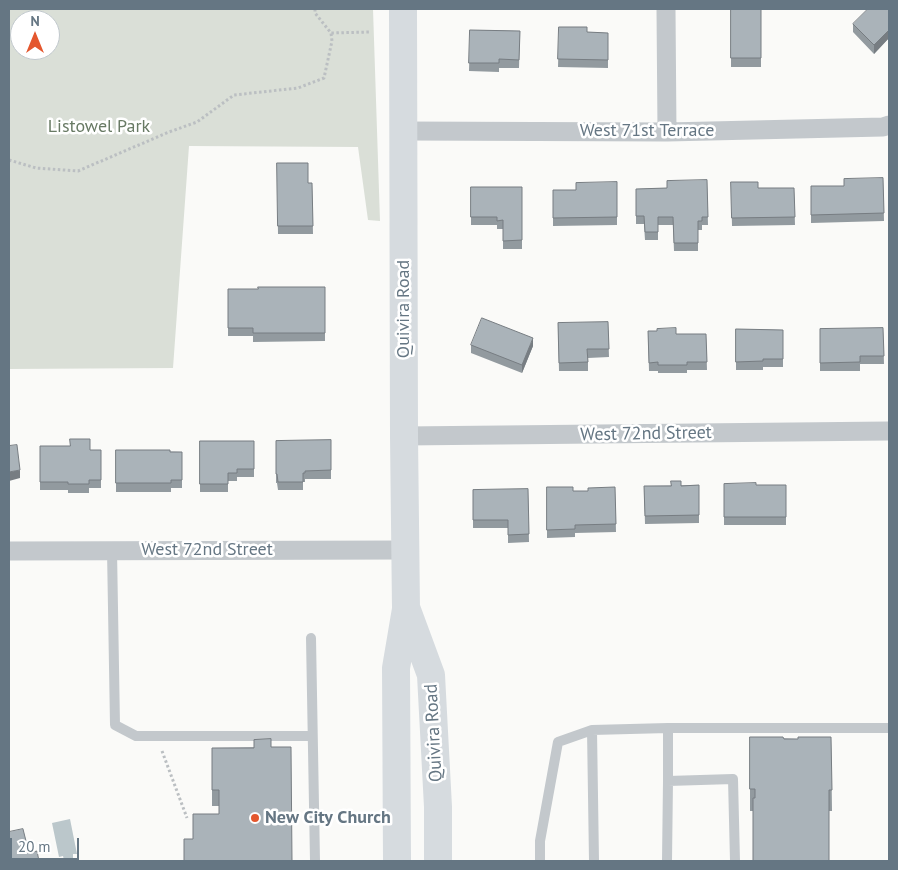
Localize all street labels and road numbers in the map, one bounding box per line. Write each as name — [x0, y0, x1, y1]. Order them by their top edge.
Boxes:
street label: West 71st Terrace — [580, 120, 714, 142]
street label: Quivira Road — [393, 260, 415, 358]
street label: West 72nd Street — [580, 422, 712, 446]
street label: West 72nd Street — [141, 539, 273, 561]
street label: Quivira Road — [421, 683, 447, 783]

